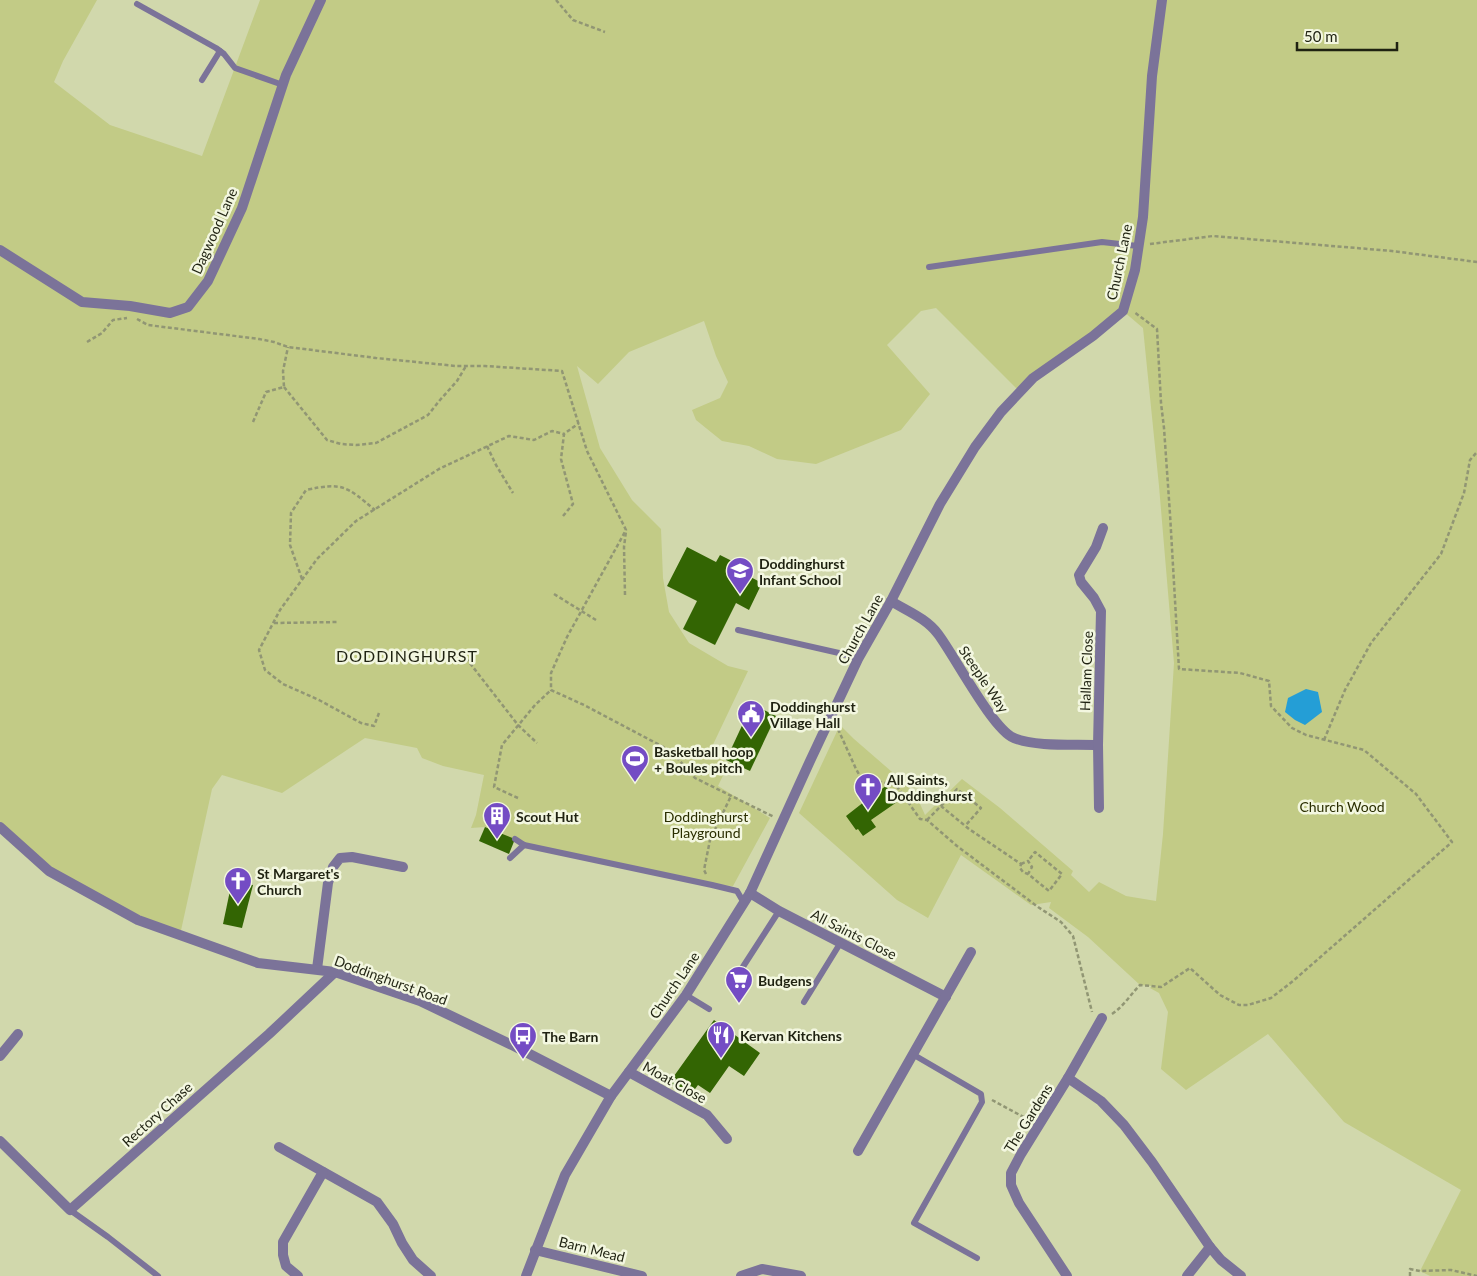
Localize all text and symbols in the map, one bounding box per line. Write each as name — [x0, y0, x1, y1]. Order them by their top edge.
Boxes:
scale bar — [1297, 20, 1397, 52]
text: 50 m — [1304, 27, 1338, 45]
street label: Dagwood Lane — [187, 185, 241, 277]
street label: Church Lane — [1103, 222, 1135, 302]
place label: Doddinghurst Infant School — [759, 555, 845, 588]
school or university icon: Doddinghurst Infant School — [725, 556, 755, 595]
street label: Church Lane — [834, 591, 886, 667]
street label: Hallam Close — [1076, 631, 1096, 711]
street label: Steeple Way — [956, 642, 1013, 716]
district label: DODDINGHURST — [336, 646, 478, 665]
place label: Doddinghurst Village Hall — [769, 698, 856, 731]
public building icon: Doddinghurst Village Hall — [736, 699, 766, 738]
place label: Basketball hoop + Boules pitch — [654, 743, 753, 776]
sports icon: Basketball hoop + Boules pitch — [620, 744, 650, 783]
place label: All Saints, Doddinghurst — [886, 771, 973, 804]
church icon: All Saints, Doddinghurst — [853, 772, 883, 811]
park label: Church Wood — [1299, 798, 1385, 815]
building icon: Scout Hut — [482, 801, 512, 840]
place label: Scout Hut — [516, 808, 579, 825]
park label: Doddinghurst Playground — [664, 808, 748, 841]
place label: St Margaret's Church — [257, 865, 339, 898]
church icon: St Margaret's Church — [223, 866, 253, 905]
street label: All Saints Close — [808, 905, 900, 963]
street label: Church Lane — [645, 948, 703, 1022]
street label: Doddinghurst Road — [332, 952, 450, 1008]
supermarket icon: Budgens — [724, 965, 754, 1004]
place label: Budgens — [758, 972, 812, 989]
restaurant icon: Kervan Kitchens — [706, 1020, 736, 1059]
bus stop icon: The Barn — [508, 1021, 538, 1060]
place label: Kervan Kitchens — [740, 1027, 842, 1044]
place label: The Barn — [542, 1028, 598, 1045]
street label: Moat Close — [640, 1058, 710, 1106]
street label: Rectory Chase — [118, 1078, 196, 1150]
street label: The Gardens — [1000, 1080, 1056, 1156]
street label: Barn Mead — [557, 1233, 627, 1265]

